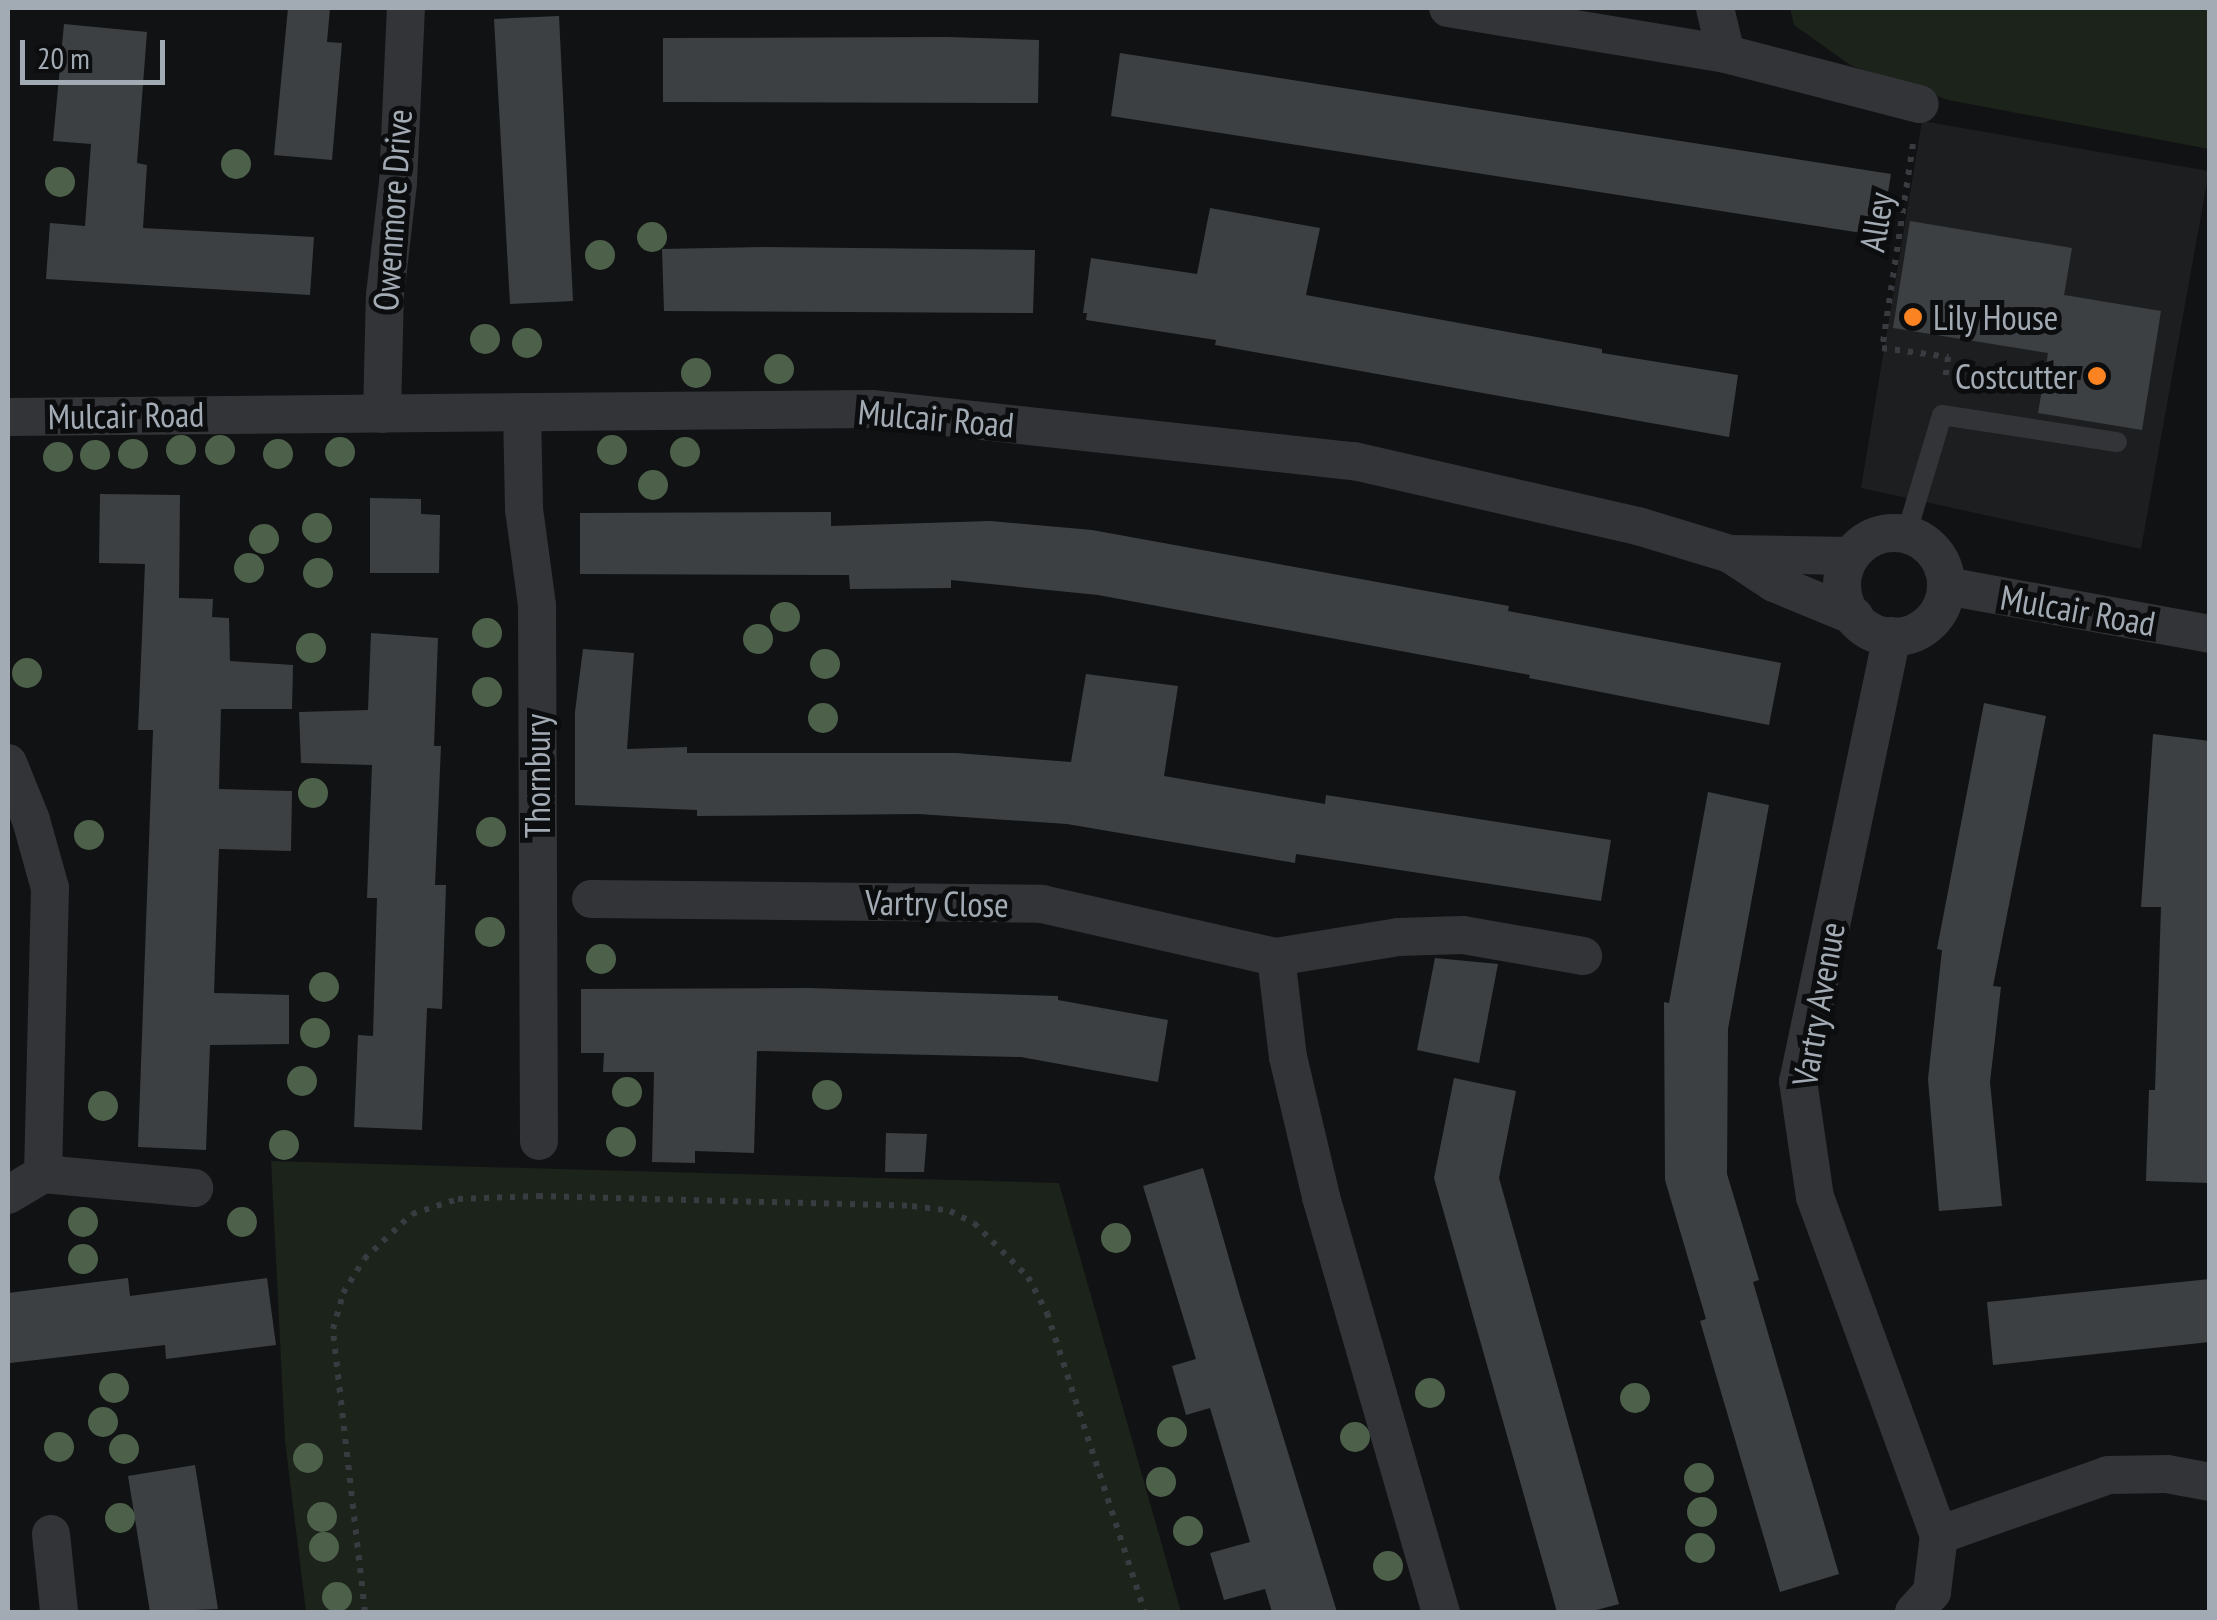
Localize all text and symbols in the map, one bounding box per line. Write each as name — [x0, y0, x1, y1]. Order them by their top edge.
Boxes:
scale bar — [25, 20, 170, 82]
text: 20 m — [37, 38, 90, 77]
street label: Owenmore Drive — [364, 108, 420, 312]
street label: Alley — [1851, 189, 1901, 255]
place label: Lily House — [1933, 296, 2059, 338]
marker: Lily House — [1902, 306, 1924, 328]
place label: Costcutter — [1955, 355, 2077, 397]
marker: Costcutter — [2086, 365, 2108, 387]
street label: Mulcair Road — [856, 390, 1016, 446]
street label: Mulcair Road — [47, 393, 205, 437]
street label: Mulcair Road — [1997, 576, 2159, 644]
street label: Thornbury — [516, 714, 558, 838]
street label: Vartry Close — [864, 881, 1010, 925]
street label: Vartry Avenue — [1783, 918, 1853, 1090]

